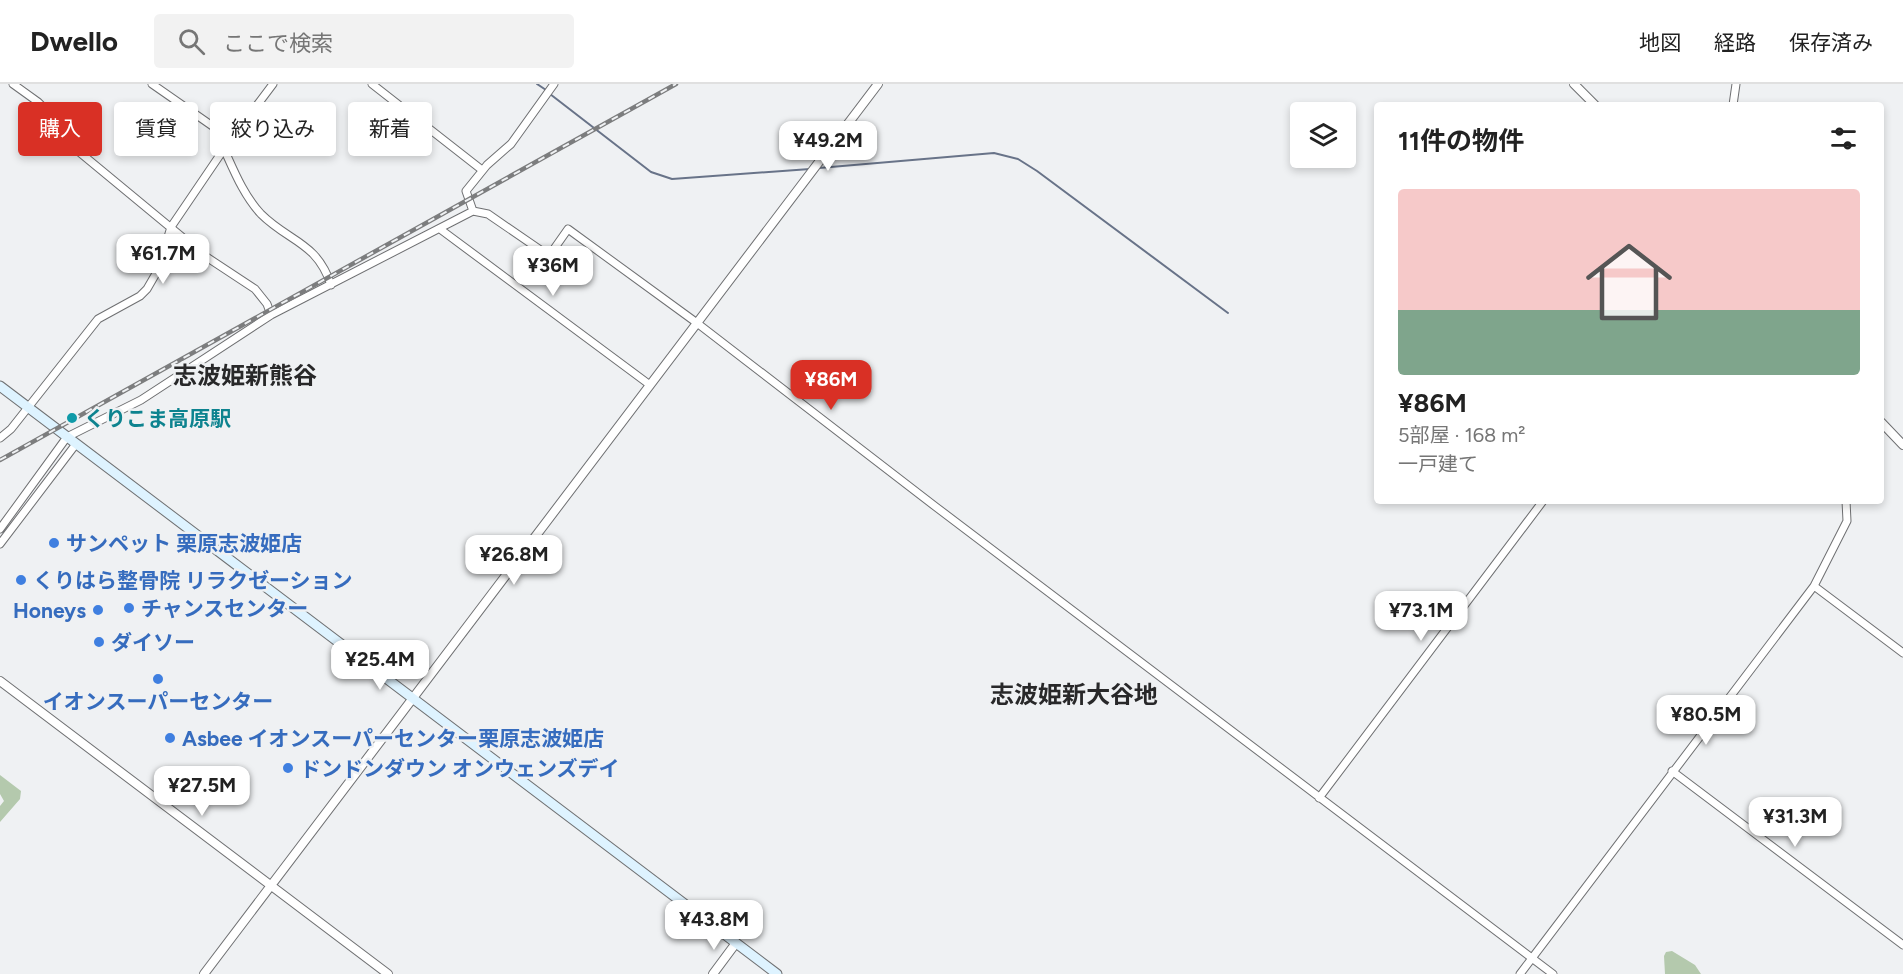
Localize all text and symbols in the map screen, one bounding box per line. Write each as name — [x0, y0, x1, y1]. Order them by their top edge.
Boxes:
search box — [154, 14, 574, 68]
text: Dwello — [30, 24, 118, 58]
icon: search — [175, 25, 208, 58]
text: ここで検索 — [223, 30, 333, 57]
text: 地図 — [1639, 30, 1681, 55]
text: 経路 — [1714, 30, 1756, 55]
text: 保存済み — [1789, 30, 1873, 55]
chip: 購入 — [18, 102, 102, 156]
chip: 賃貸 — [114, 102, 198, 156]
chip: 絞り込み — [210, 102, 336, 156]
chip: 新着 — [348, 102, 432, 156]
map controls — [1290, 102, 1356, 168]
button: layers — [1290, 102, 1356, 168]
pin: ¥49.2M — [779, 121, 877, 172]
icon: filters — [1827, 122, 1860, 155]
text: 11件の物件 — [1398, 125, 1524, 157]
text: ¥49.2M — [793, 128, 863, 152]
icon: home — [1575, 228, 1683, 336]
pin: ¥61.7M — [114, 234, 212, 285]
text: ¥61.7M — [130, 241, 196, 265]
pin: ¥36M — [517, 246, 589, 297]
text: ¥36M — [527, 253, 579, 277]
pin: ¥86M — [795, 360, 867, 411]
district label: 志波姫新熊谷 — [173, 361, 317, 390]
text: ¥86M — [805, 367, 857, 391]
text: ¥86M — [1398, 387, 1467, 419]
place label: くりこま高原駅 — [84, 406, 231, 431]
marker: くりこま高原駅 — [65, 411, 79, 425]
text: 5部屋 · 168 m² — [1398, 423, 1526, 447]
text: 一戸建て — [1398, 452, 1478, 476]
place label: サンペット 栗原志波姫店 — [66, 531, 302, 556]
pin: ¥26.8M — [465, 535, 563, 586]
marker: サンペット 栗原志波姫店 — [47, 536, 61, 550]
text: ¥26.8M — [479, 542, 549, 566]
place label: くりはら整骨院 リラクゼーション — [33, 568, 353, 593]
marker: くりはら整骨院 リラクゼーション — [14, 573, 28, 587]
pin: ¥73.1M — [1372, 591, 1470, 642]
place label: チャンスセンター — [141, 596, 308, 621]
place label: Honeys — [13, 598, 86, 623]
text: ¥73.1M — [1389, 598, 1453, 622]
marker: チャンスセンター — [122, 601, 136, 615]
marker: Honeys — [91, 603, 105, 617]
place label: ダイソー — [111, 630, 195, 655]
marker: ダイソー — [92, 635, 106, 649]
pin: ¥25.4M — [331, 640, 429, 691]
text: ¥25.4M — [345, 647, 415, 671]
marker: イオンスーパーセンター — [151, 672, 165, 686]
district label: 志波姫新大谷地 — [990, 680, 1158, 709]
place label: イオンスーパーセンター — [43, 689, 273, 714]
pin: ¥80.5M — [1657, 695, 1755, 746]
text: ¥80.5M — [1671, 702, 1741, 726]
place label: Asbee イオンスーパーセンター栗原志波姫店 — [182, 726, 604, 751]
marker: Asbee イオンスーパーセンター栗原志波姫店 — [163, 731, 177, 745]
place label: ドンドンダウン オンウェンズデイ — [300, 756, 620, 781]
marker: ドンドンダウン オンウェンズデイ — [281, 761, 295, 775]
pin: ¥27.5M — [153, 766, 251, 817]
text: ¥27.5M — [168, 773, 236, 797]
pin: ¥31.3M — [1746, 797, 1844, 848]
text: ¥31.3M — [1763, 804, 1827, 828]
pin: ¥43.8M — [665, 900, 763, 951]
text: ¥43.8M — [679, 907, 749, 931]

